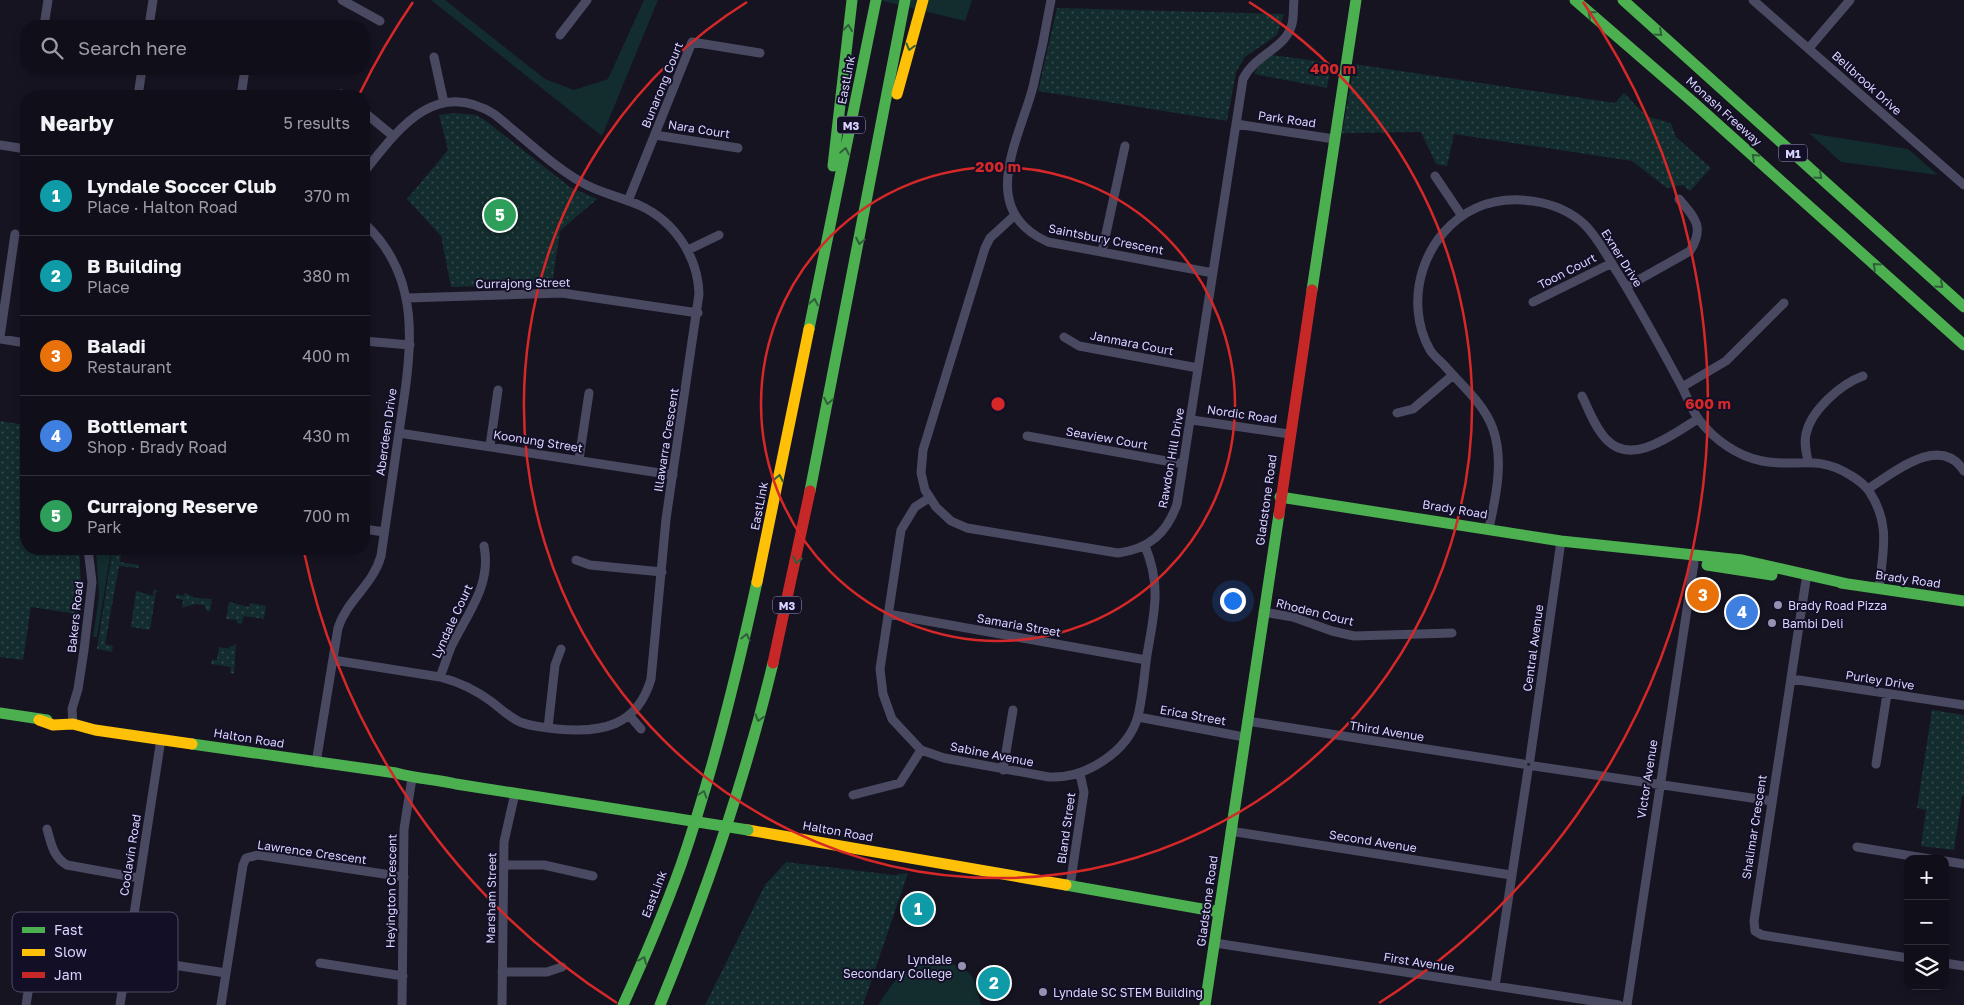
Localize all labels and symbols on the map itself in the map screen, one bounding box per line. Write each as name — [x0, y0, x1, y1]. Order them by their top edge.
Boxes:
one-way arrow — [1588, 11, 1597, 19]
one-way arrow — [842, 23, 853, 31]
one-way arrow — [1654, 27, 1663, 36]
street label: Bunarong Court — [638, 40, 686, 130]
one-way arrow — [906, 42, 916, 51]
street label: Bellbrook Drive — [1829, 48, 1905, 118]
street label: EastLink — [834, 54, 858, 106]
text: 400 m — [1310, 59, 1356, 77]
street label: Monash Freeway — [1683, 73, 1765, 149]
street label: Park Road — [1257, 108, 1317, 130]
road number: M3 — [837, 116, 865, 134]
street label: Nara Court — [667, 117, 731, 141]
road number: M1 — [1779, 144, 1807, 162]
one-way arrow — [839, 147, 850, 156]
one-way arrow — [1751, 154, 1760, 163]
text: 200 m — [975, 157, 1021, 175]
one-way arrow — [1814, 170, 1823, 179]
pin: 5 — [484, 196, 516, 234]
street label: Saintsbury Crescent — [1047, 220, 1165, 258]
street label: Exner Drive — [1598, 226, 1646, 290]
one-way arrow — [855, 237, 865, 246]
street label: Toon Court — [1535, 250, 1599, 292]
one-way arrow — [1872, 263, 1881, 272]
street label: Currajong Street — [475, 275, 571, 291]
one-way arrow — [1934, 279, 1943, 288]
one-way arrow — [808, 297, 819, 306]
street label: Janmara Court — [1089, 328, 1175, 358]
street label: Aberdeen Drive — [372, 387, 400, 477]
street label: Illawarra Crescent — [650, 387, 682, 493]
text: 600 m — [1685, 394, 1731, 412]
centre of rings — [989, 395, 1007, 413]
one-way arrow — [823, 396, 834, 405]
street label: Nordic Road — [1206, 402, 1278, 426]
street label: Rawdon Hill Drive — [1155, 406, 1187, 510]
street label: Seaview Court — [1065, 423, 1149, 453]
street label: Koonung Street — [492, 427, 584, 456]
street label: Gladstone Road — [1252, 454, 1280, 546]
one-way arrow — [773, 474, 784, 482]
street label: EastLink — [747, 480, 771, 532]
street label: Brady Road — [1421, 496, 1489, 522]
one-way arrow — [792, 556, 802, 565]
street label: Brady Road — [1874, 567, 1942, 591]
pin: 3 — [1687, 576, 1719, 614]
street label: Bakers Road — [64, 581, 86, 653]
street label: Lyndale Court — [428, 581, 476, 660]
your location — [1220, 588, 1246, 614]
pin: 4 — [1726, 593, 1758, 631]
street label: Rhoden Court — [1274, 595, 1356, 629]
road number: M3 — [773, 596, 801, 614]
place label: Brady Road Pizza — [1788, 598, 1887, 613]
marker: Brady Road Pizza — [1772, 599, 1784, 611]
street label: Central Avenue — [1519, 603, 1547, 692]
street label: Samaria Street — [976, 610, 1062, 640]
place label: Bambi Deli — [1782, 616, 1843, 631]
marker: Bambi Deli — [1766, 617, 1778, 629]
one-way arrow — [740, 633, 751, 642]
street label: Purley Drive — [1844, 667, 1916, 693]
street label: Erica Street — [1159, 702, 1228, 728]
one-way arrow — [755, 714, 765, 722]
street label: Third Avenue — [1349, 718, 1425, 744]
street label: Halton Road — [213, 725, 285, 751]
street label: Victor Avenue — [1633, 738, 1661, 820]
street label: Sabine Avenue — [949, 739, 1035, 769]
street label: Shalimar Crescent — [1738, 773, 1770, 880]
one-way arrow — [697, 790, 707, 798]
street label: Bland Street — [1054, 791, 1078, 865]
street label: Coolavin Road — [116, 813, 144, 897]
street label: Halton Road — [802, 817, 874, 845]
street label: Second Avenue — [1328, 827, 1418, 855]
street label: Heyington Crescent — [383, 833, 400, 948]
street label: Lawrence Crescent — [256, 837, 368, 867]
street label: Marsham Street — [483, 852, 499, 944]
street label: Gladstone Road — [1193, 855, 1221, 947]
street label: EastLink — [638, 868, 670, 920]
pin: 1 — [902, 890, 934, 928]
legend — [12, 912, 178, 992]
text: Fast — [54, 921, 83, 938]
text: Slow — [54, 943, 87, 960]
street label: First Avenue — [1382, 949, 1456, 975]
place label: Lyndale Secondary College — [843, 952, 952, 981]
one-way arrow — [636, 956, 647, 965]
marker: Lyndale Secondary College — [956, 960, 968, 972]
pin: 2 — [978, 964, 1010, 1002]
text: Jam — [54, 966, 82, 983]
place label: Lyndale SC STEM Building — [1053, 985, 1203, 1000]
marker: Lyndale SC STEM Building — [1037, 986, 1049, 998]

